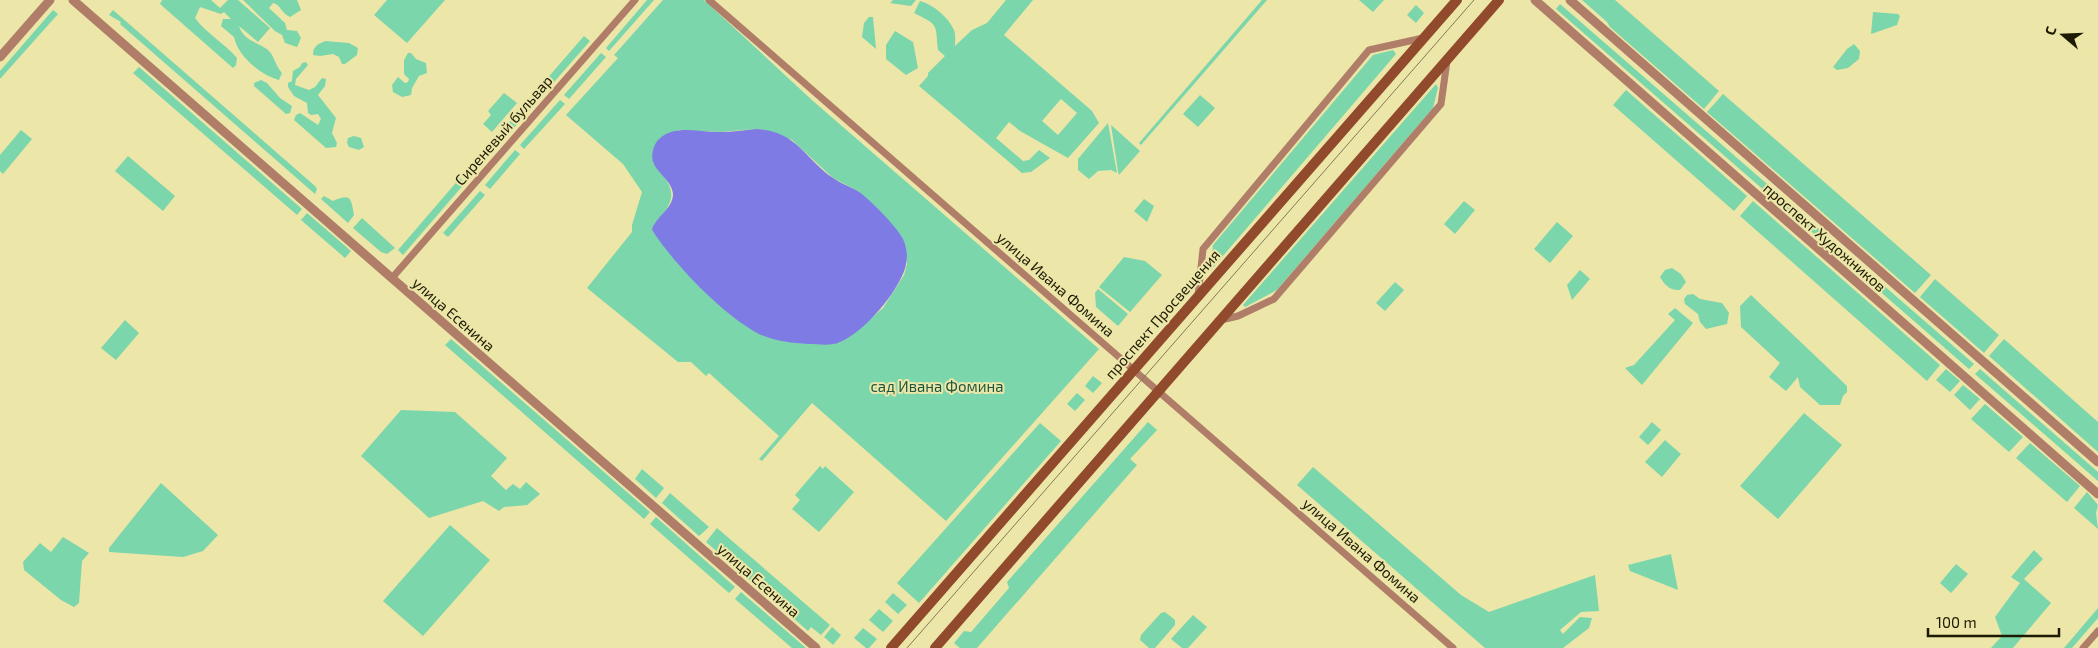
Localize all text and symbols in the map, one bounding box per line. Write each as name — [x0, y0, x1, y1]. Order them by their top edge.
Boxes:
north arrow — [2038, 10, 2088, 60]
text: С — [2041, 24, 2060, 37]
street label: Сиреневый бульвар — [450, 71, 556, 189]
street label: проспект Художников — [1759, 179, 1890, 296]
street label: улица Ивана Фомина — [993, 228, 1119, 341]
street label: проспект Просвещения — [1101, 245, 1223, 383]
street label: улица Есенина — [408, 273, 499, 355]
park label: сад Ивана Фомина — [870, 377, 1004, 395]
street label: улица Ивана Фомина — [1299, 494, 1425, 607]
street label: улица Есенина — [713, 539, 804, 621]
scale bar — [1928, 606, 2059, 638]
text: 100 m — [1936, 613, 1977, 631]

